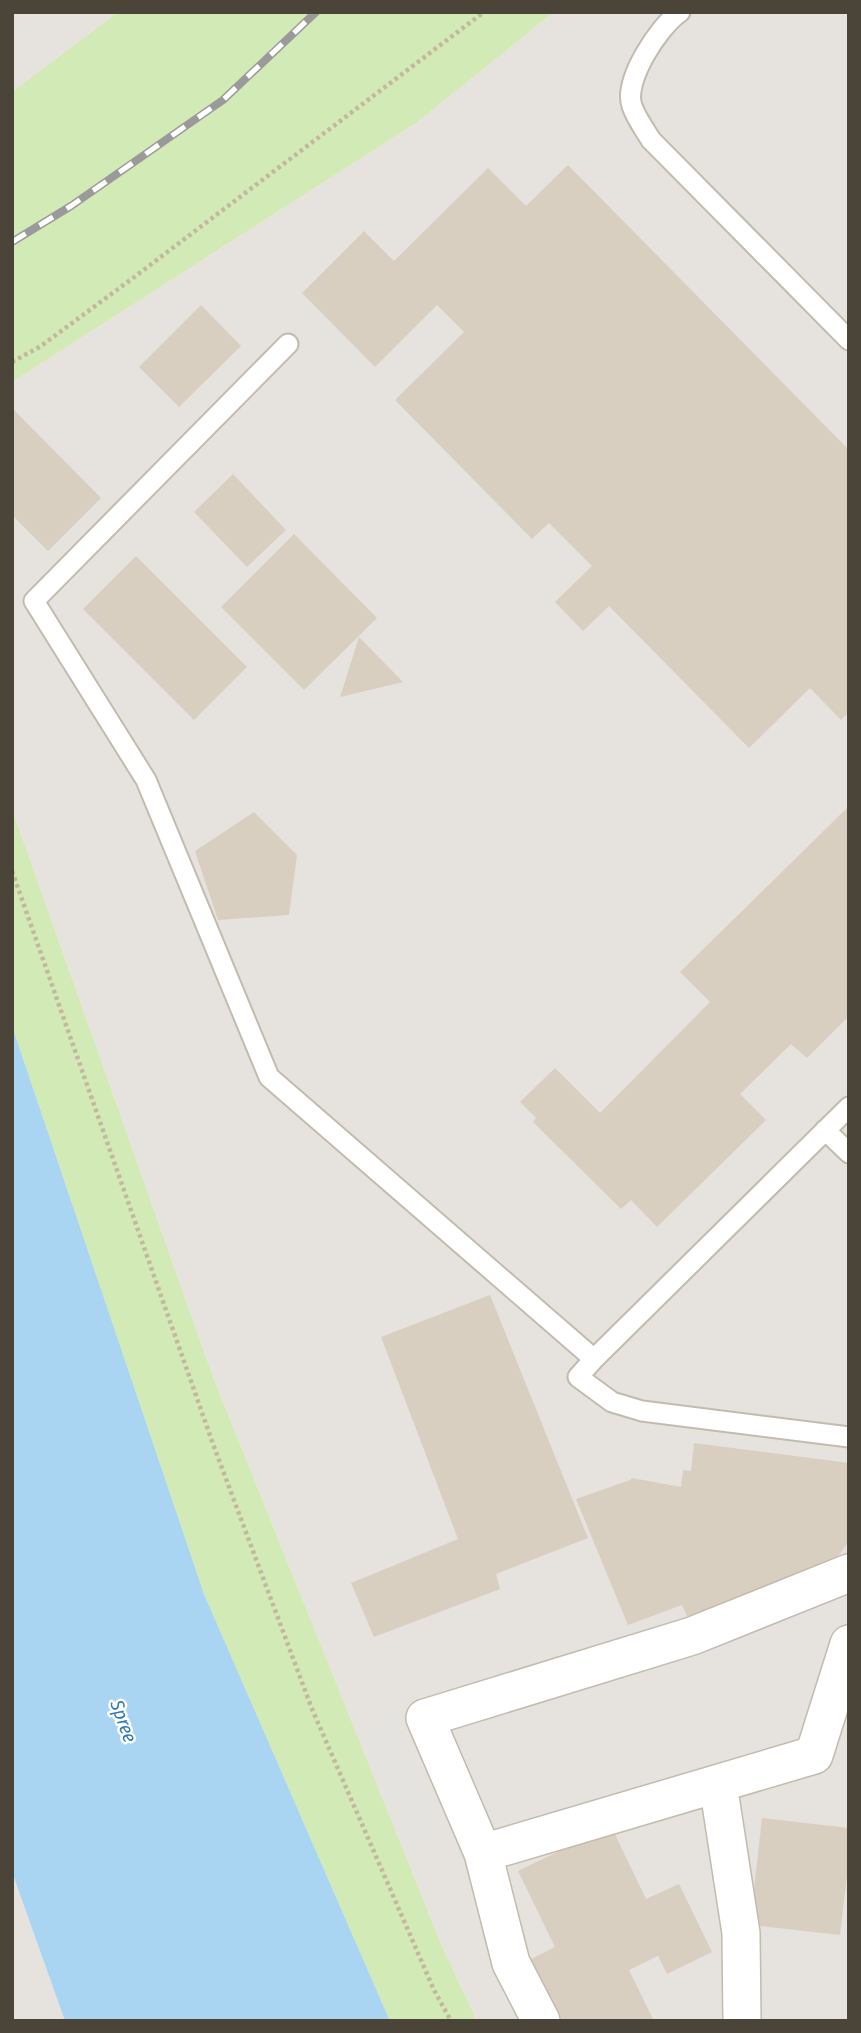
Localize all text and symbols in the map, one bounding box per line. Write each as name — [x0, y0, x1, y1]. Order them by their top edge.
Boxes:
water label: Spree — [105, 1696, 142, 1745]

